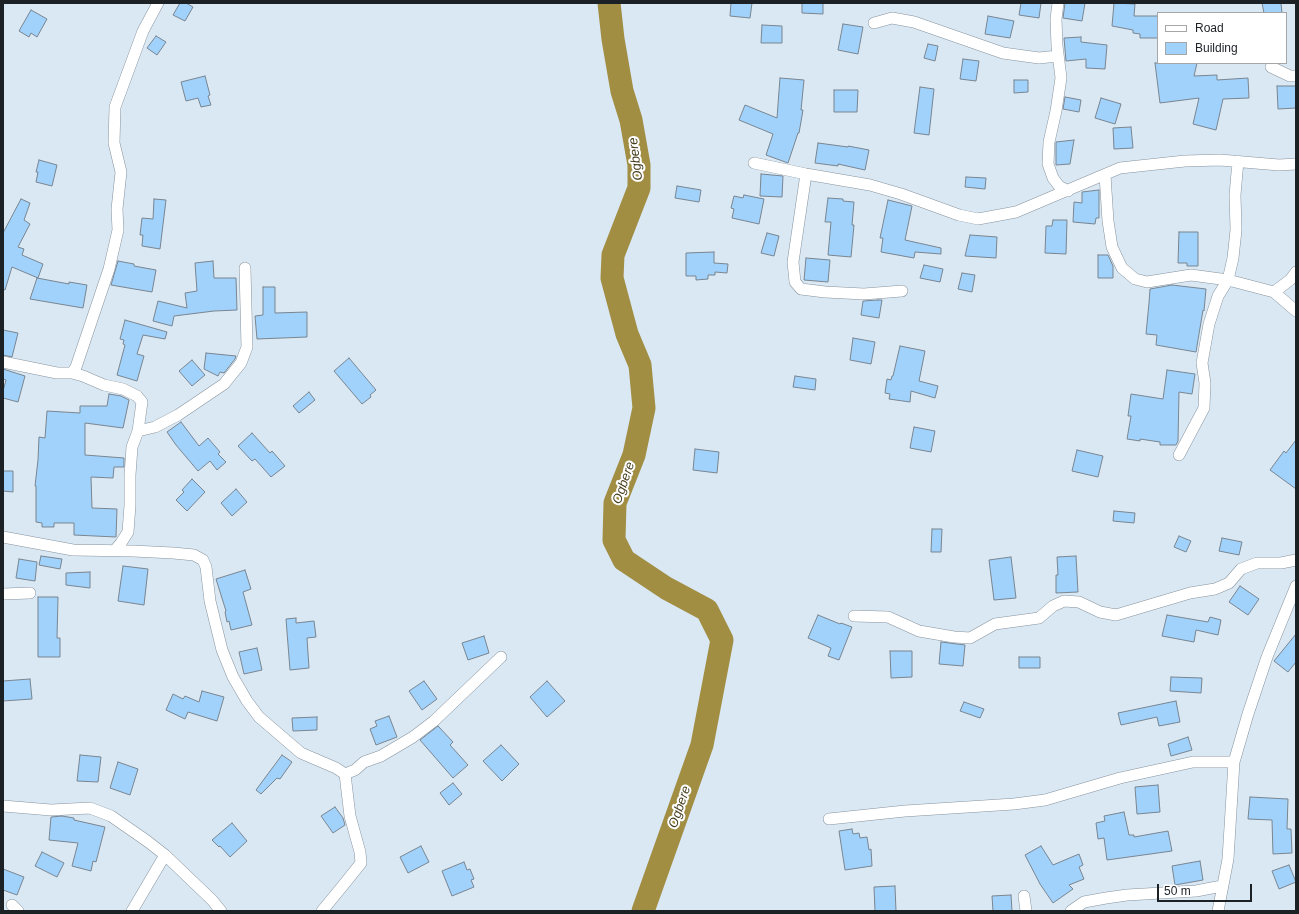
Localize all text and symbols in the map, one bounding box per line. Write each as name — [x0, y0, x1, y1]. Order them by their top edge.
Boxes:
legend — [1157, 12, 1287, 64]
text: Road — [1195, 21, 1224, 35]
text: Building — [1195, 41, 1238, 55]
water label: Ogbere — [626, 137, 646, 181]
water label: Ogbere — [610, 460, 638, 506]
water label: Ogbere — [666, 784, 694, 830]
scale bar — [1159, 876, 1254, 902]
text: 50 m — [1164, 884, 1191, 898]

